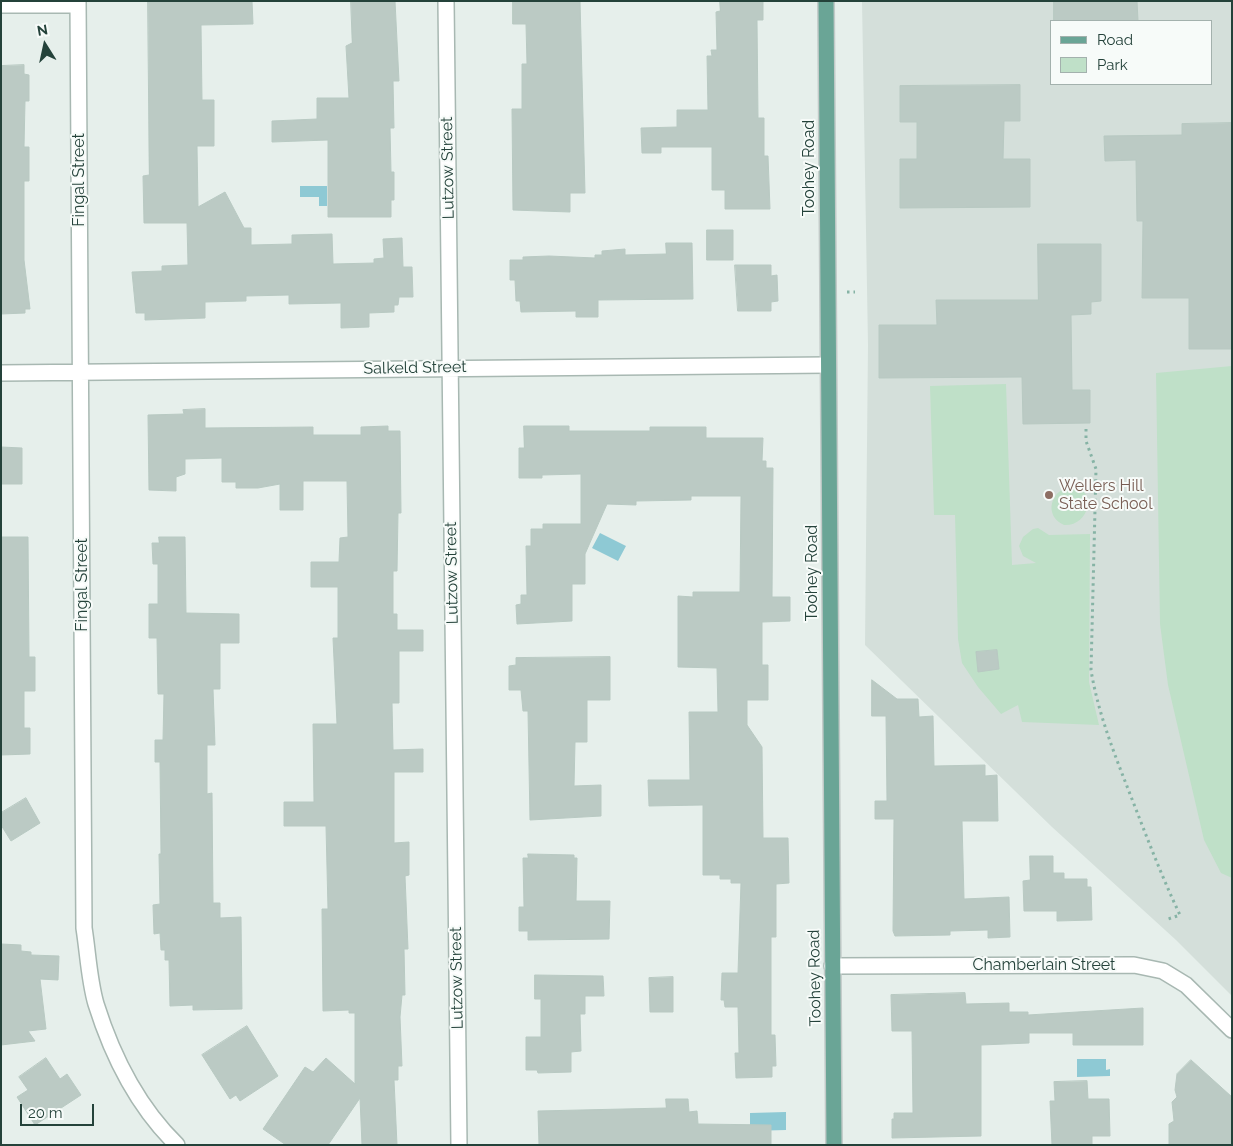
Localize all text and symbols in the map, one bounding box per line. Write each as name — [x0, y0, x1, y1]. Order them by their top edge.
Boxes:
north arrow — [20, 20, 70, 70]
legend — [1050, 20, 1213, 85]
text: N — [36, 21, 49, 39]
text: Road — [1097, 31, 1133, 49]
text: Park — [1097, 56, 1128, 74]
street label: Lutzow Street — [438, 117, 458, 219]
street label: Toohey Road — [799, 120, 819, 216]
street label: Fingal Street — [69, 133, 89, 227]
street label: Salkeld Street — [363, 358, 467, 378]
place label: Wellers Hill State School — [1059, 476, 1152, 514]
marker: Wellers Hill State School — [1043, 489, 1055, 501]
street label: Lutzow Street — [442, 522, 462, 624]
street label: Toohey Road — [802, 525, 822, 621]
street label: Fingal Street — [72, 538, 92, 632]
street label: Lutzow Street — [447, 927, 467, 1029]
street label: Toohey Road — [805, 930, 825, 1026]
street label: Chamberlain Street — [973, 955, 1115, 975]
scale bar — [22, 1094, 96, 1126]
text: 20 m — [28, 1104, 63, 1122]

